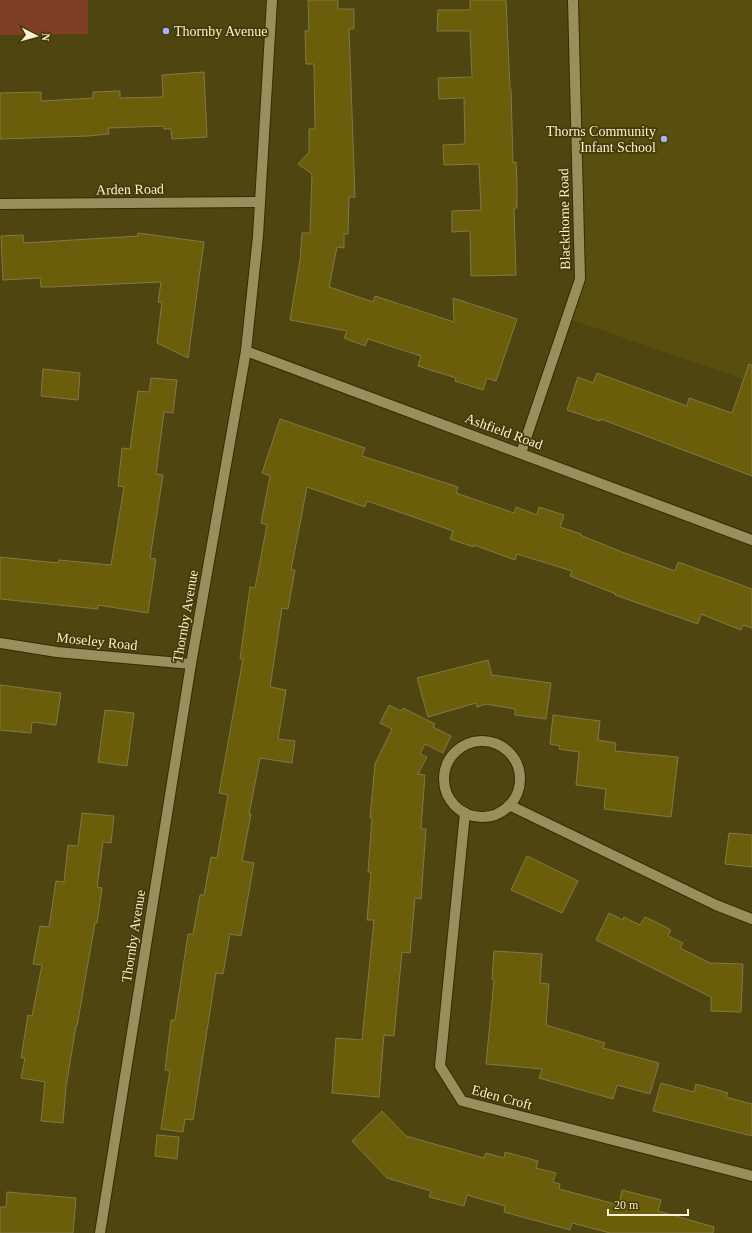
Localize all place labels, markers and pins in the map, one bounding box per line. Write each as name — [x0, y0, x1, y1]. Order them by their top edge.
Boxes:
place label: Thornby Avenue — [174, 24, 267, 39]
marker: Thornby Avenue — [161, 26, 171, 36]
place label: Thorns Community Infant School — [546, 124, 656, 155]
marker: Thorns Community Infant School — [659, 134, 669, 144]

